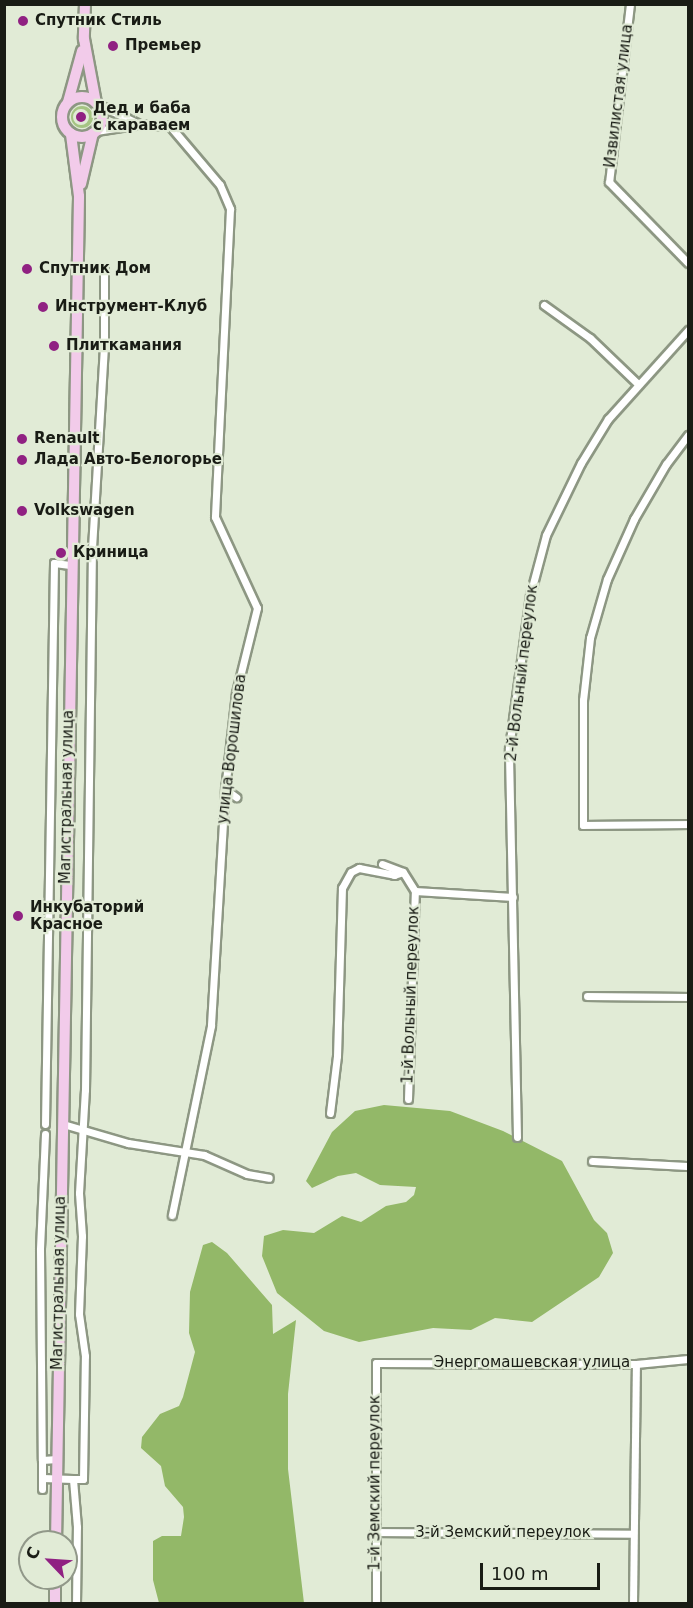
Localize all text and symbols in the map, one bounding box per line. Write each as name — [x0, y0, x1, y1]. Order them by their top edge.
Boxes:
place label: Спутник Стиль — [35, 12, 162, 30]
marker: Спутник Стиль — [16, 14, 30, 28]
street label: Извилистая улица — [601, 23, 637, 169]
place label: Премьер — [125, 37, 201, 55]
marker: Премьер — [106, 39, 120, 53]
place label: Дед и баба с караваем — [93, 99, 191, 134]
marker: Дед и баба с караваем — [74, 110, 88, 124]
place label: Спутник Дом — [39, 260, 151, 278]
marker: Спутник Дом — [20, 262, 34, 276]
place label: Инструмент-Клуб — [55, 298, 207, 316]
marker: Инструмент-Клуб — [36, 300, 50, 314]
place label: Плиткамания — [66, 337, 182, 355]
marker: Плиткамания — [47, 339, 61, 353]
place label: Renault — [34, 430, 100, 448]
marker: Renault — [15, 432, 29, 446]
place label: Лада Авто-Белогорье — [34, 451, 222, 469]
marker: Лада Авто-Белогорье — [15, 453, 29, 467]
place label: Volkswagen — [34, 502, 135, 520]
marker: Volkswagen — [15, 504, 29, 518]
place label: Криница — [73, 544, 149, 562]
marker: Криница — [54, 546, 68, 560]
street label: 2-й Вольный переулок — [502, 584, 542, 762]
street label: улица Ворошилова — [214, 673, 250, 825]
street label: Магистральная улица — [56, 710, 78, 884]
place label: Инкубаторий Красное — [30, 898, 144, 933]
street label: 1-й Вольный переулок — [399, 906, 423, 1084]
marker: Инкубаторий Красное — [11, 909, 25, 923]
street label: Магистральная улица — [48, 1196, 70, 1370]
street label: Энергомашевская улица — [434, 1354, 630, 1372]
street label: 1-й Земский переулок — [366, 1395, 384, 1571]
street label: 3-й Земский переулок — [415, 1524, 591, 1542]
north arrow — [18, 1530, 78, 1590]
text: С — [22, 1544, 44, 1562]
scale bar — [483, 1551, 603, 1589]
text: 100 m — [491, 1563, 549, 1584]

